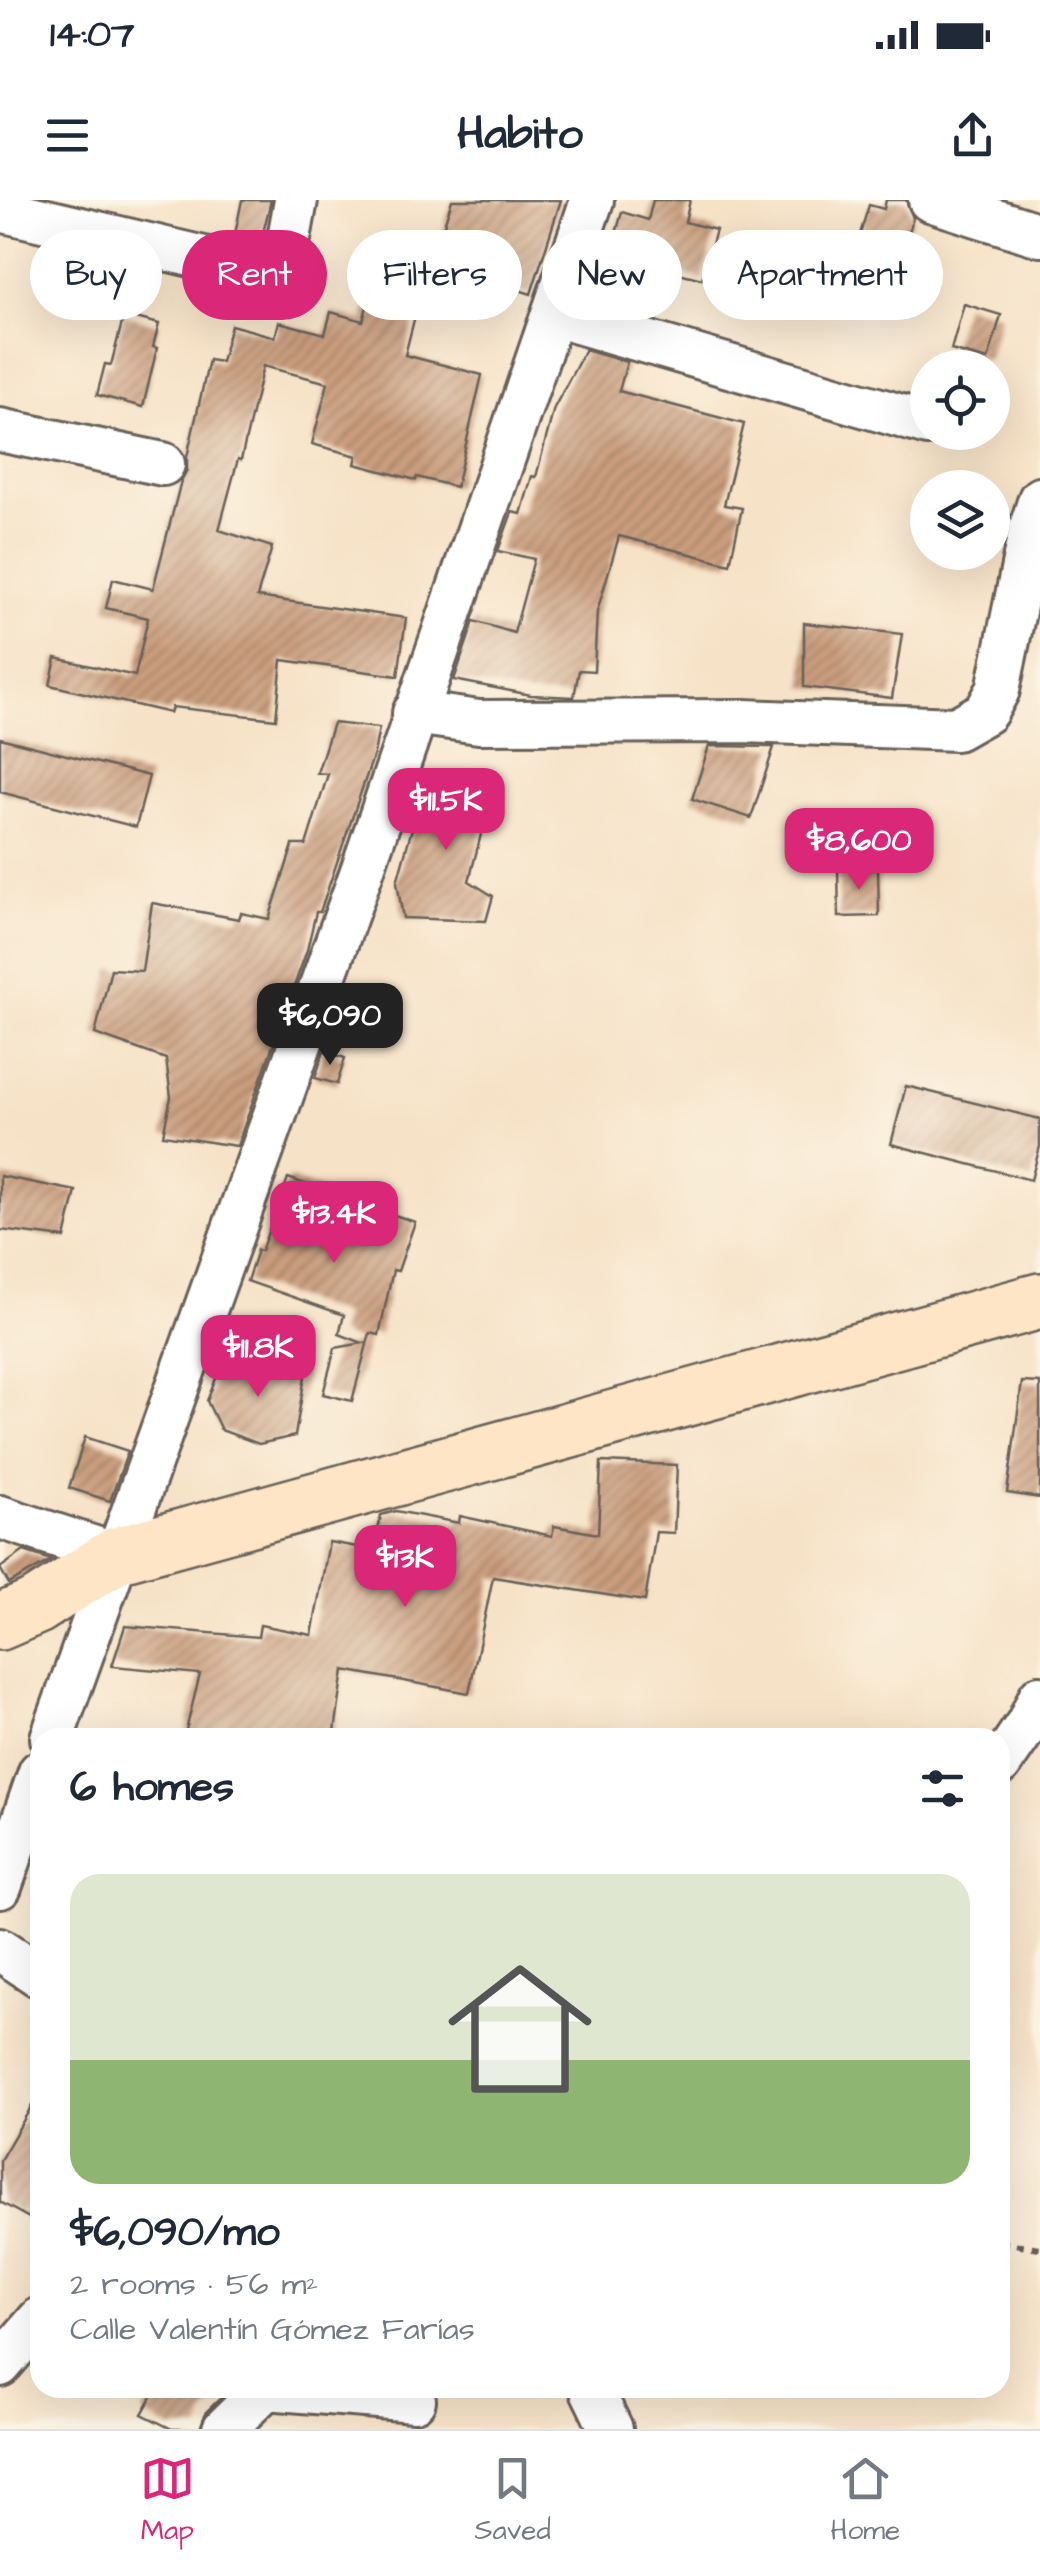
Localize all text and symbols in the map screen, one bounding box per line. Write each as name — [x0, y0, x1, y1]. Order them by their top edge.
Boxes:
text: 14:07 — [50, 9, 134, 61]
text: Habito — [457, 104, 583, 166]
icon: menu — [40, 108, 95, 163]
icon: share — [945, 108, 1000, 163]
chip: Buy — [30, 230, 162, 320]
chip: Rent — [182, 230, 327, 320]
chip: Filters — [347, 230, 522, 320]
chip: New — [542, 230, 682, 320]
chip: Apartment — [702, 230, 943, 320]
map controls — [910, 350, 1010, 570]
button: locate — [910, 350, 1010, 450]
button: layers — [910, 470, 1010, 570]
pin: $11.5K — [365, 768, 527, 853]
text: $11.5K — [410, 778, 482, 823]
pin: $8,600 — [778, 808, 940, 893]
text: $8,600 — [807, 818, 911, 863]
pin: $6,090 — [249, 983, 411, 1068]
text: $6,090 — [279, 993, 381, 1038]
pin: $13.4K — [253, 1181, 415, 1266]
text: $13.4K — [292, 1191, 376, 1236]
pin: $11.8K — [177, 1315, 339, 1400]
text: $11.8K — [223, 1325, 293, 1370]
pin: $13K — [346, 1525, 464, 1610]
text: $13K — [376, 1535, 434, 1580]
text: 6 homes — [70, 1759, 234, 1817]
icon: filters — [915, 1761, 970, 1816]
icon: home — [430, 1939, 610, 2119]
text: $6,090/mo — [70, 2204, 280, 2262]
text: 2 rooms · 56 m² — [70, 2262, 318, 2307]
text: Calle Valentín Gómez Farías — [70, 2307, 475, 2352]
tab: Map — [140, 2451, 195, 2550]
tab: Saved — [475, 2451, 551, 2550]
tab: Home — [830, 2451, 900, 2550]

